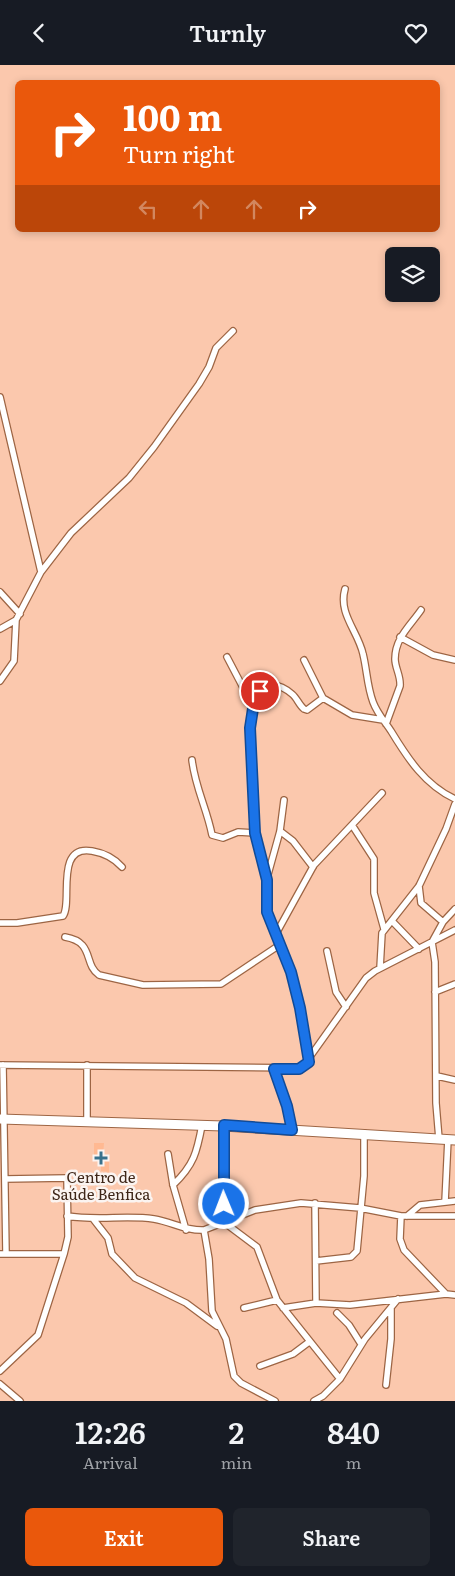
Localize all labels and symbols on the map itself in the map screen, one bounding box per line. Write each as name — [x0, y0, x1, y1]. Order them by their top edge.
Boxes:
pin — [239, 670, 281, 712]
marker: Centro de Saúde Benfica — [94, 1151, 108, 1165]
place label: Centro de Saúde Benfica — [52, 1165, 151, 1205]
position arrow — [197, 1177, 249, 1229]

